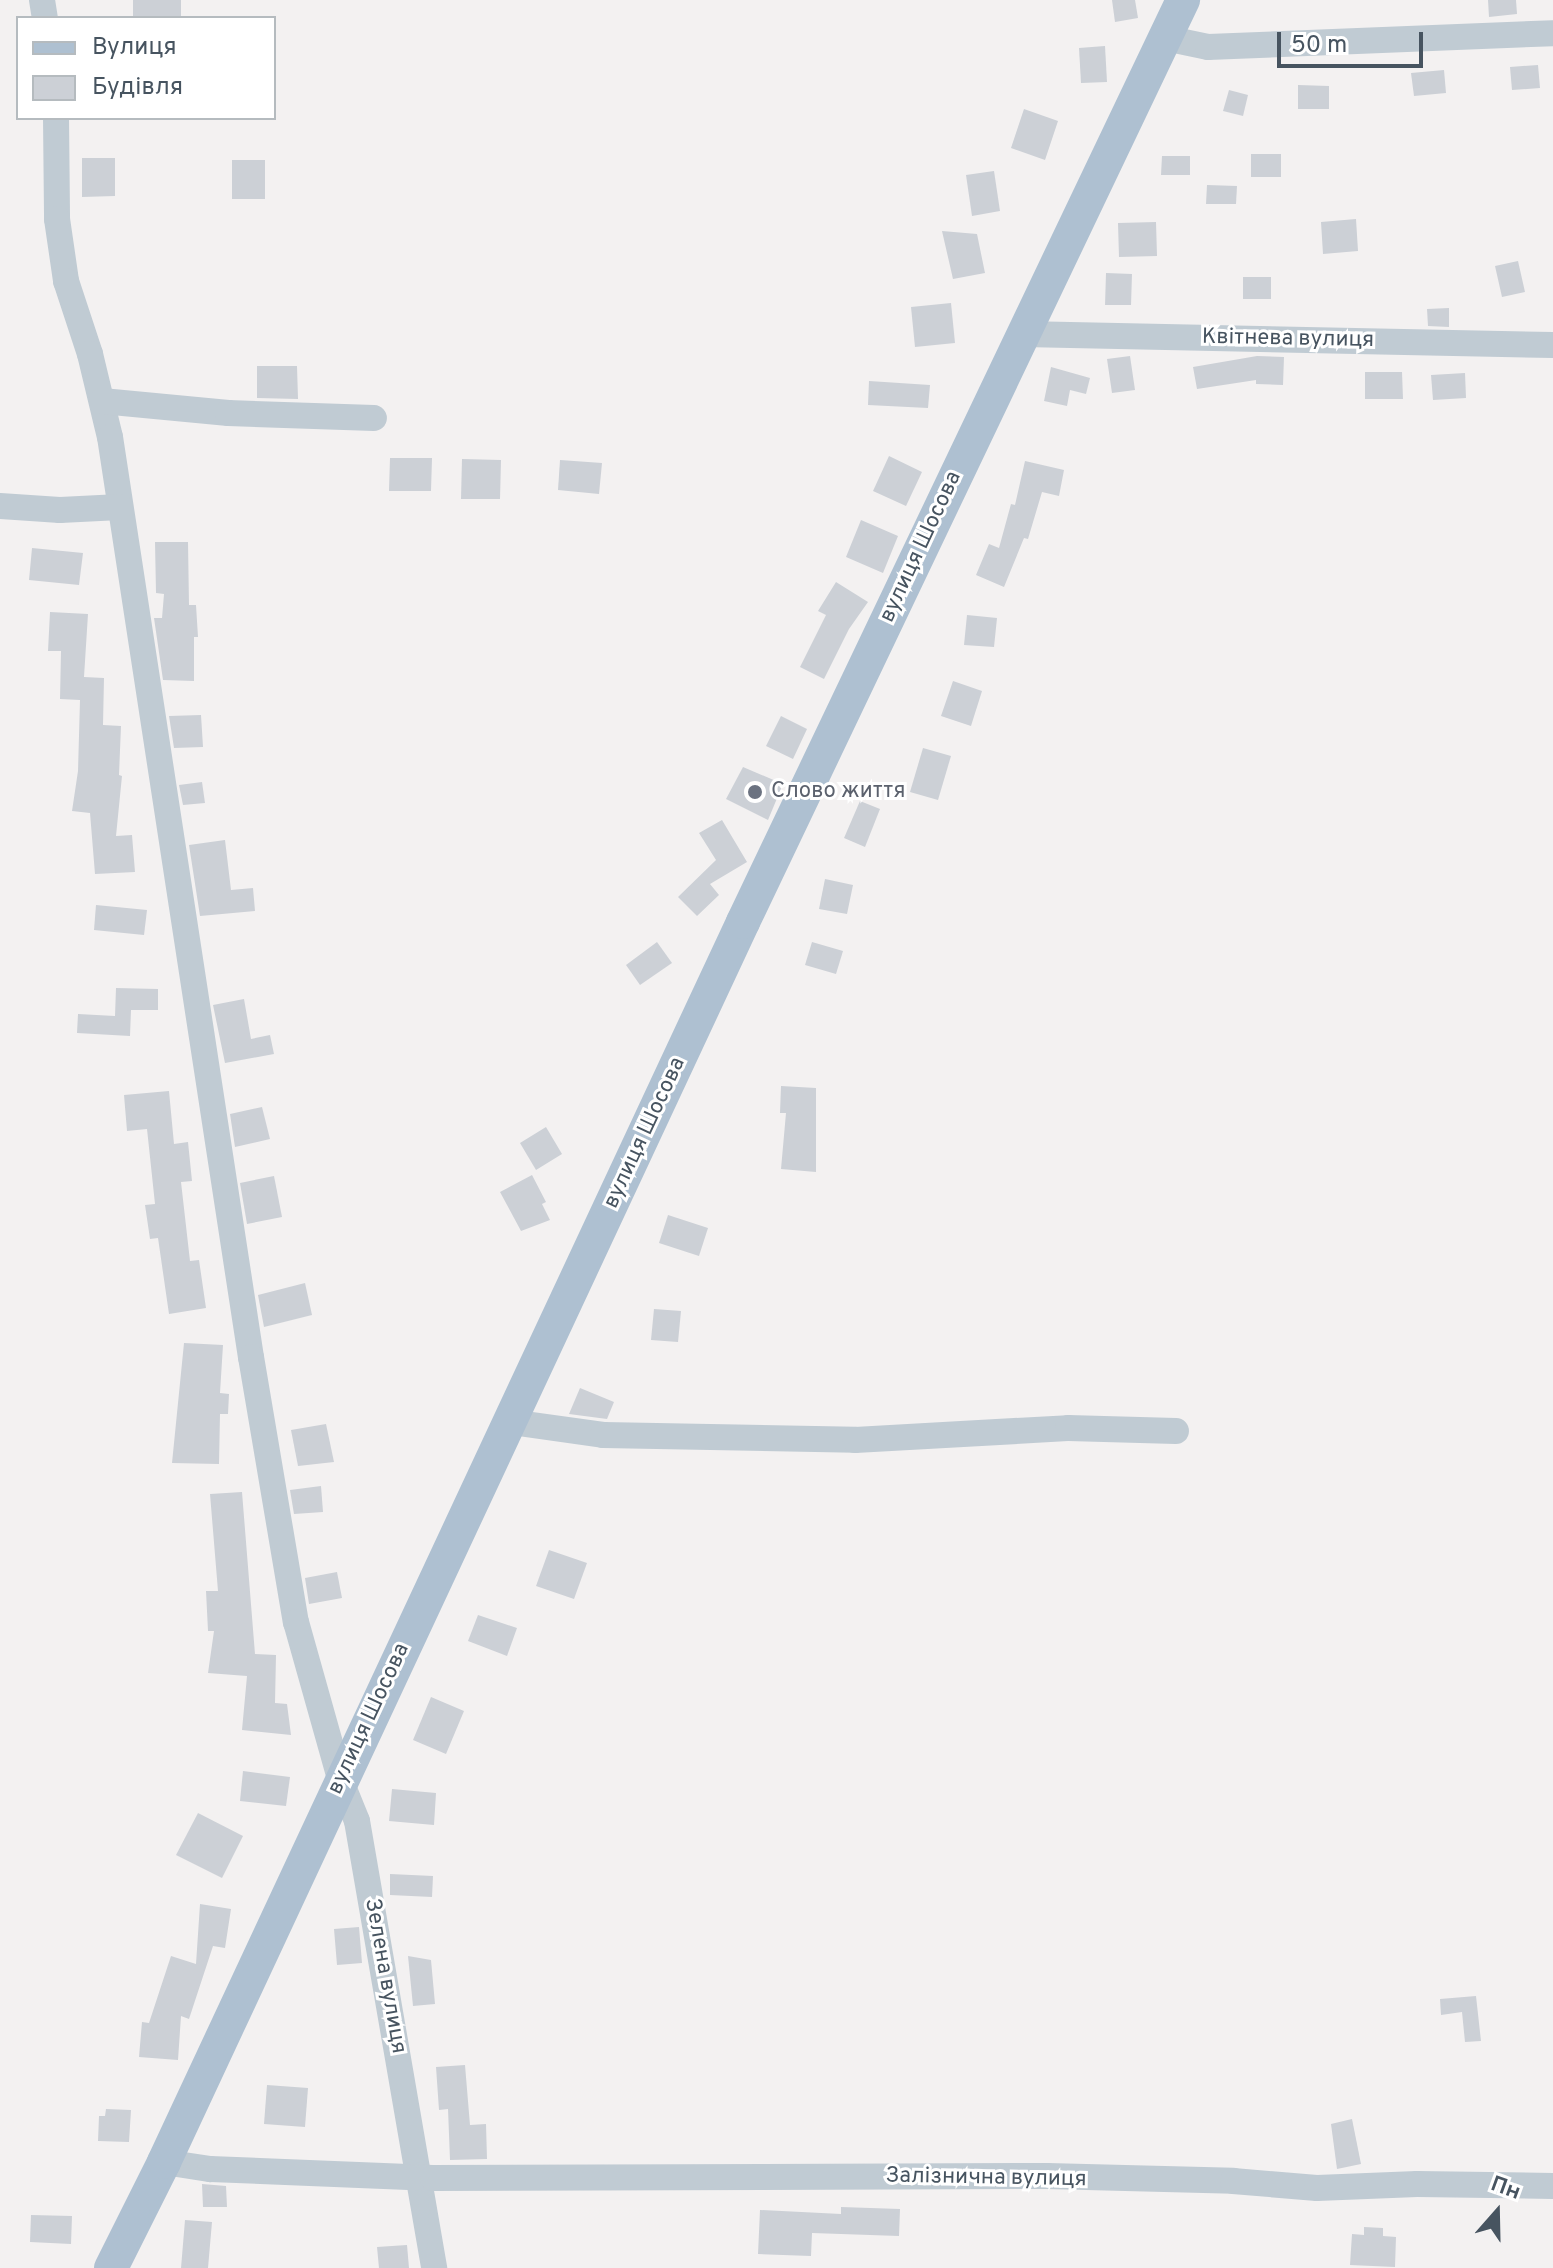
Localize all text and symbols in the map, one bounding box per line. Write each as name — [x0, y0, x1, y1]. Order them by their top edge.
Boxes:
legend — [16, 16, 276, 120]
scale bar — [1281, 16, 1427, 66]
text: 50 m — [1291, 31, 1347, 61]
text: Вулиця — [92, 33, 176, 63]
text: Будівля — [92, 73, 183, 103]
street label: Квітнева вулиця — [1202, 324, 1374, 354]
street label: вулиця Шосова — [874, 467, 968, 627]
place label: Слово життя — [771, 779, 905, 805]
marker: Слово життя — [746, 783, 764, 801]
street label: вулиця Шосова — [598, 1053, 692, 1213]
street label: вулиця Шосова — [322, 1639, 416, 1799]
street label: Зелена вулиця — [358, 1896, 412, 2056]
street label: Залізнична вулиця — [885, 2163, 1087, 2193]
text: Пн — [1487, 2171, 1524, 2207]
north arrow — [1457, 2172, 1537, 2252]

